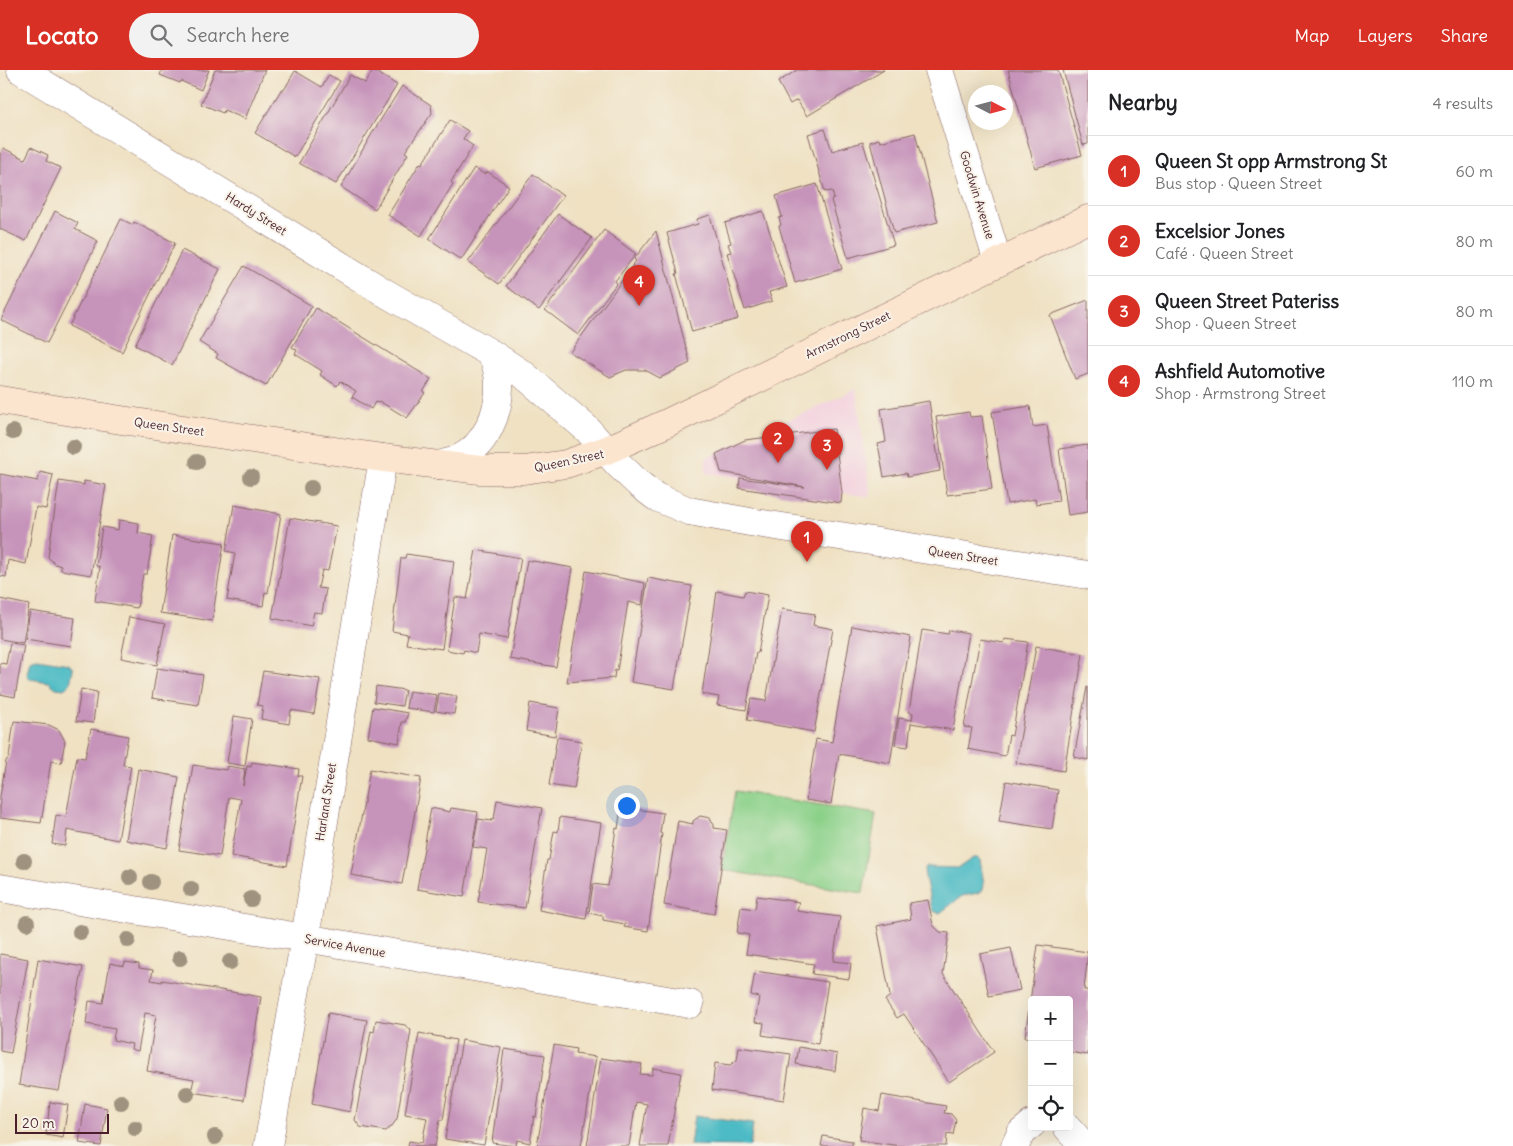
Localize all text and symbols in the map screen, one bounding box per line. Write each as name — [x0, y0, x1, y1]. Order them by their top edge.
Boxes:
search box — [129, 13, 479, 58]
text: Locato — [25, 20, 99, 50]
icon: search — [147, 21, 175, 49]
text: Search here — [187, 23, 290, 47]
text: Map — [1294, 24, 1329, 47]
text: Layers — [1357, 24, 1413, 47]
text: Share — [1441, 24, 1488, 47]
north arrow — [968, 85, 1013, 130]
text: Nearby — [1108, 89, 1178, 116]
text: 4 results — [1432, 93, 1493, 113]
street label: Goodwin Avenue — [957, 149, 998, 241]
text: Queen St opp Armstrong St — [1155, 149, 1387, 173]
text: 1 — [1121, 161, 1127, 181]
text: 60 m — [1455, 161, 1493, 181]
text: Bus stop · Queen Street — [1155, 173, 1322, 193]
street label: Hardy Street — [223, 189, 289, 238]
text: Excelsior Jones — [1155, 219, 1285, 243]
text: 2 — [1120, 231, 1128, 251]
text: 80 m — [1455, 231, 1493, 251]
text: Café · Queen Street — [1155, 243, 1294, 263]
pin: 4 — [623, 265, 655, 306]
text: Queen Street Pateriss — [1155, 289, 1339, 313]
text: 3 — [1119, 301, 1129, 321]
text: 80 m — [1455, 301, 1493, 321]
street label: Armstrong Street — [803, 307, 893, 362]
text: Shop · Queen Street — [1155, 313, 1297, 333]
text: Ashfield Automotive — [1155, 359, 1325, 383]
text: 4 — [1119, 371, 1129, 391]
text: 110 m — [1452, 371, 1493, 391]
text: Shop · Armstrong Street — [1155, 383, 1326, 403]
street label: Queen Street — [133, 414, 205, 439]
pin: 2 — [762, 422, 794, 463]
pin: 3 — [811, 429, 843, 470]
street label: Queen Street — [533, 446, 605, 475]
pin: 1 — [791, 521, 823, 562]
street label: Queen Street — [927, 543, 999, 568]
street label: Harland Street — [312, 762, 339, 842]
your location — [614, 793, 640, 819]
street label: Service Avenue — [303, 931, 387, 960]
map controls — [1028, 996, 1073, 1131]
button: + — [1028, 996, 1073, 1041]
button: − — [1028, 1041, 1073, 1086]
button: locate — [1028, 1086, 1073, 1131]
scale bar — [15, 1111, 109, 1134]
text: 20 m — [22, 1114, 55, 1132]

